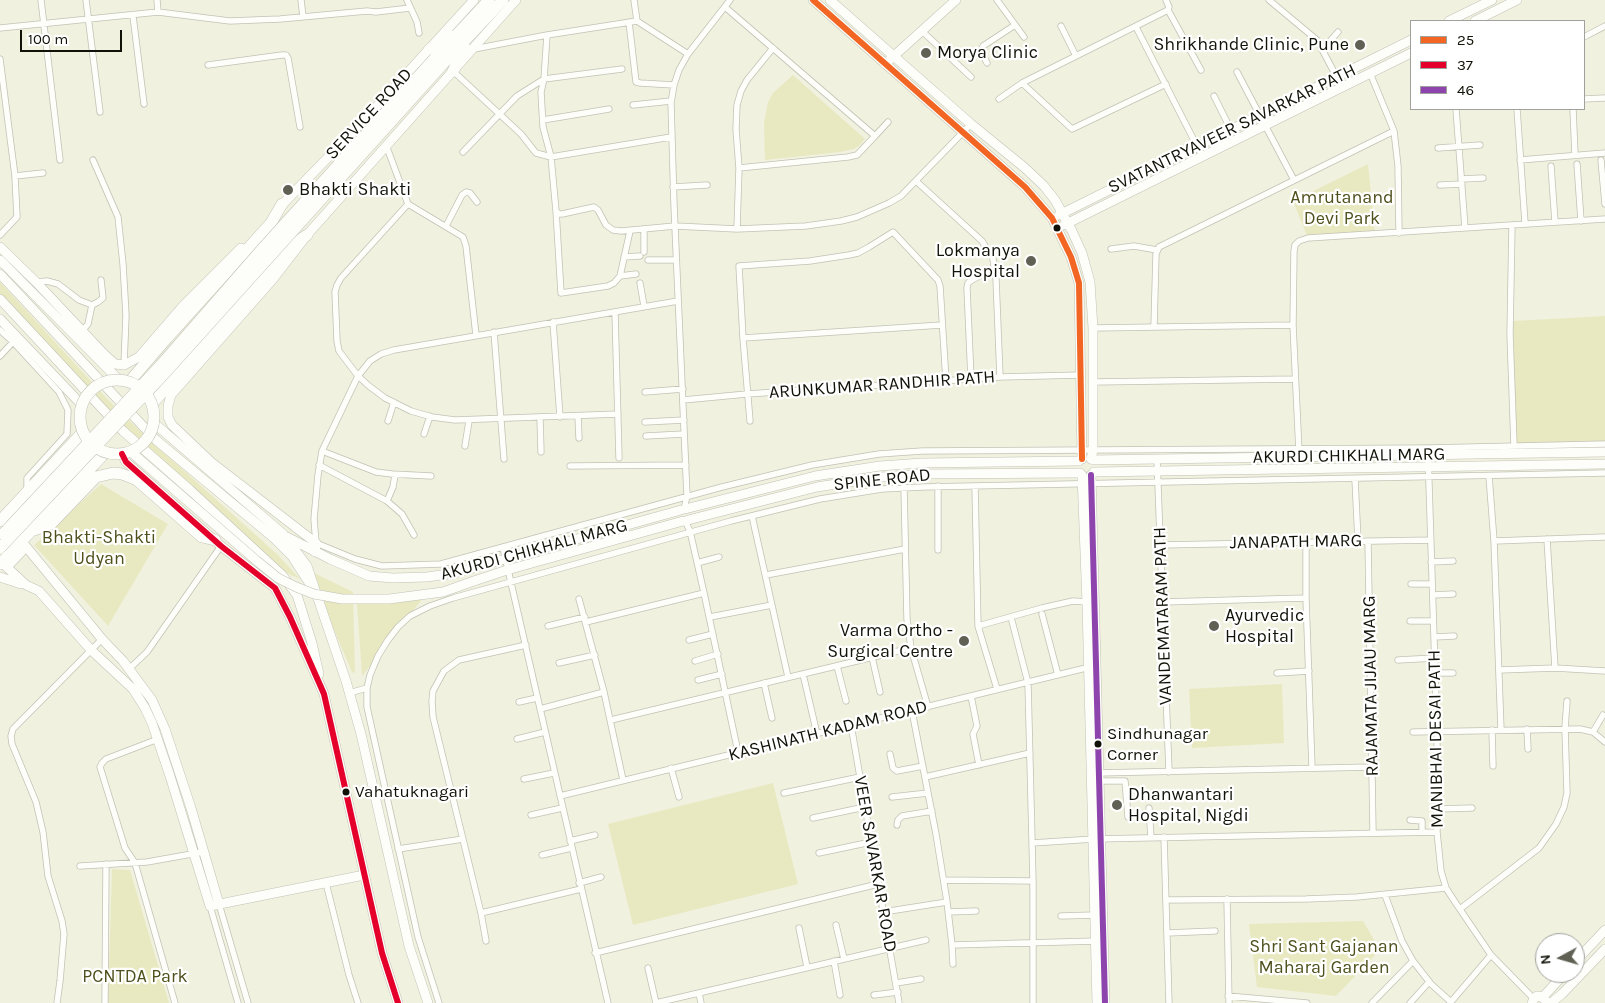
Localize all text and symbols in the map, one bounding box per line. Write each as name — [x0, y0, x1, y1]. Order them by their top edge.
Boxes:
scale bar — [22, 20, 125, 52]
legend — [1410, 20, 1585, 110]
text: 100 m — [28, 30, 68, 48]
text: 25 — [1457, 31, 1474, 49]
place label: Shrikhande Clinic, Pune — [1153, 34, 1349, 56]
marker: Shrikhande Clinic, Pune — [1353, 38, 1367, 52]
place label: Morya Clinic — [937, 42, 1038, 64]
marker: Morya Clinic — [919, 46, 933, 60]
text: 37 — [1457, 56, 1473, 74]
street label: SVATANTRYAVEER SAVARKAR PATH — [1104, 59, 1360, 199]
street label: SERVICE ROAD — [321, 64, 417, 164]
text: 46 — [1457, 81, 1474, 99]
place label: Bhakti Shakti — [299, 179, 411, 201]
marker: Bhakti Shakti — [281, 183, 295, 197]
park label: Amrutanand Devi Park — [1290, 187, 1394, 230]
unlabelled marker — [1052, 223, 1062, 233]
place label: Lokmanya Hospital — [936, 240, 1020, 282]
marker: Lokmanya Hospital — [1024, 254, 1038, 268]
street label: ARUNKUMAR RANDHIR PATH — [768, 366, 996, 404]
street label: AKURDI CHIKHALI MARG — [1253, 444, 1445, 468]
street label: SPINE ROAD — [832, 464, 932, 496]
street label: AKURDI CHIKHALI MARG — [438, 515, 630, 585]
street label: VANDEMATARAM PATH — [1149, 526, 1177, 706]
park label: Bhakti-Shakti Udyan — [42, 527, 156, 570]
street label: JANAPATH MARG — [1230, 530, 1362, 554]
street label: RAJAMATA JIJAU MARG — [1359, 595, 1383, 777]
place label: Ayurvedic Hospital — [1225, 605, 1304, 648]
marker: Ayurvedic Hospital — [1207, 619, 1221, 633]
place label: Varma Ortho - Surgical Centre — [827, 620, 953, 662]
marker: Varma Ortho - Surgical Centre — [957, 634, 971, 648]
street label: MANIBHAI DESAI PATH — [1424, 650, 1448, 828]
street label: KASHINATH KADAM ROAD — [726, 696, 930, 766]
place label: Sindhunagar Corner — [1107, 724, 1208, 764]
marker: Sindhunagar Corner — [1093, 739, 1103, 749]
street label: VEER SAVARKAR ROAD — [849, 774, 901, 954]
place label: Vahatuknagari — [355, 782, 469, 802]
place label: Dhanwantari Hospital, Nigdi — [1128, 784, 1249, 826]
marker: Vahatuknagari — [341, 787, 351, 797]
marker: Dhanwantari Hospital, Nigdi — [1110, 798, 1124, 812]
north arrow — [1535, 933, 1585, 983]
park label: Shri Sant Gajanan Maharaj Garden — [1249, 936, 1399, 979]
text: N — [1537, 954, 1555, 965]
park label: PCNTDA Park — [82, 966, 188, 988]

